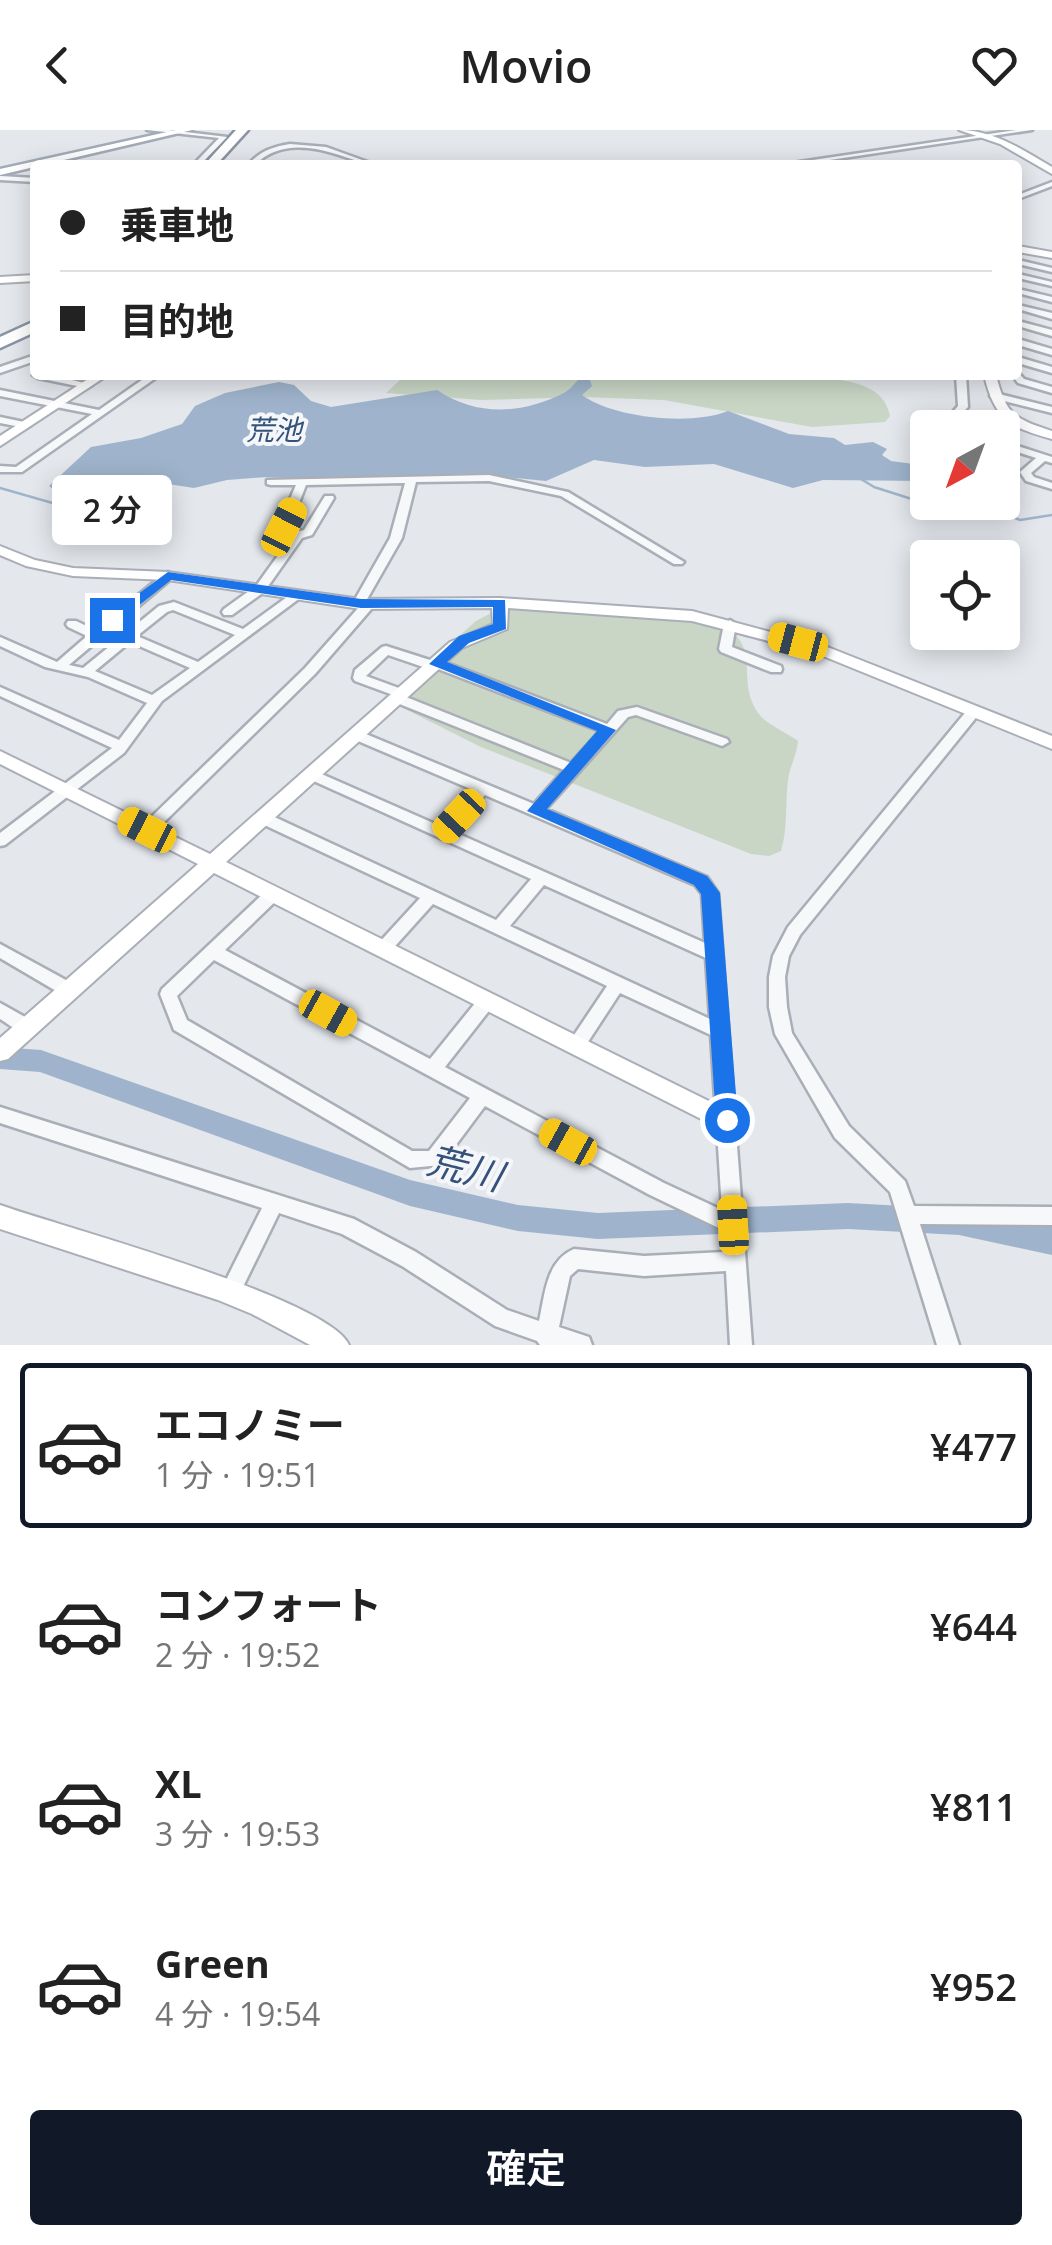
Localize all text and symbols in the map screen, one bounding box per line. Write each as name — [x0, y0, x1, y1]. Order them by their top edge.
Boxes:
text: Movio — [460, 35, 592, 96]
icon: back — [30, 38, 85, 93]
icon: heart — [967, 38, 1022, 93]
text: 乗車地 — [120, 198, 234, 250]
text: 目的地 — [120, 294, 234, 346]
water label: 荒池 — [246, 410, 305, 448]
north arrow — [910, 410, 1020, 520]
map controls — [910, 410, 1020, 650]
callout: 2 分 — [52, 475, 172, 545]
text: 2 分 — [83, 488, 141, 531]
car — [257, 493, 311, 561]
button: locate — [910, 540, 1020, 650]
route end — [90, 598, 135, 643]
car — [765, 620, 831, 664]
car — [428, 784, 490, 848]
car — [113, 803, 181, 857]
car — [294, 985, 362, 1041]
route start — [705, 1098, 750, 1143]
car — [534, 1114, 602, 1170]
water label: 荒川 — [422, 1133, 513, 1202]
car — [716, 1194, 750, 1256]
text: エコノミー — [155, 1398, 345, 1450]
icon: car — [35, 1401, 125, 1491]
text: ¥477 — [930, 1420, 1017, 1472]
text: 1 分 · 19:51 — [155, 1453, 320, 1496]
text: コンフォート — [155, 1578, 382, 1630]
icon: car — [35, 1581, 125, 1671]
text: ¥644 — [930, 1600, 1017, 1652]
text: 2 分 · 19:52 — [155, 1633, 320, 1676]
text: XL — [155, 1757, 202, 1809]
icon: car — [35, 1761, 125, 1851]
text: ¥811 — [930, 1780, 1017, 1832]
text: 3 分 · 19:53 — [155, 1812, 320, 1855]
text: Green — [155, 1937, 270, 1989]
icon: car — [35, 1941, 125, 2031]
text: ¥952 — [930, 1960, 1017, 2012]
text: 4 分 · 19:54 — [155, 1992, 320, 2035]
button: 確定 — [30, 2110, 1022, 2225]

